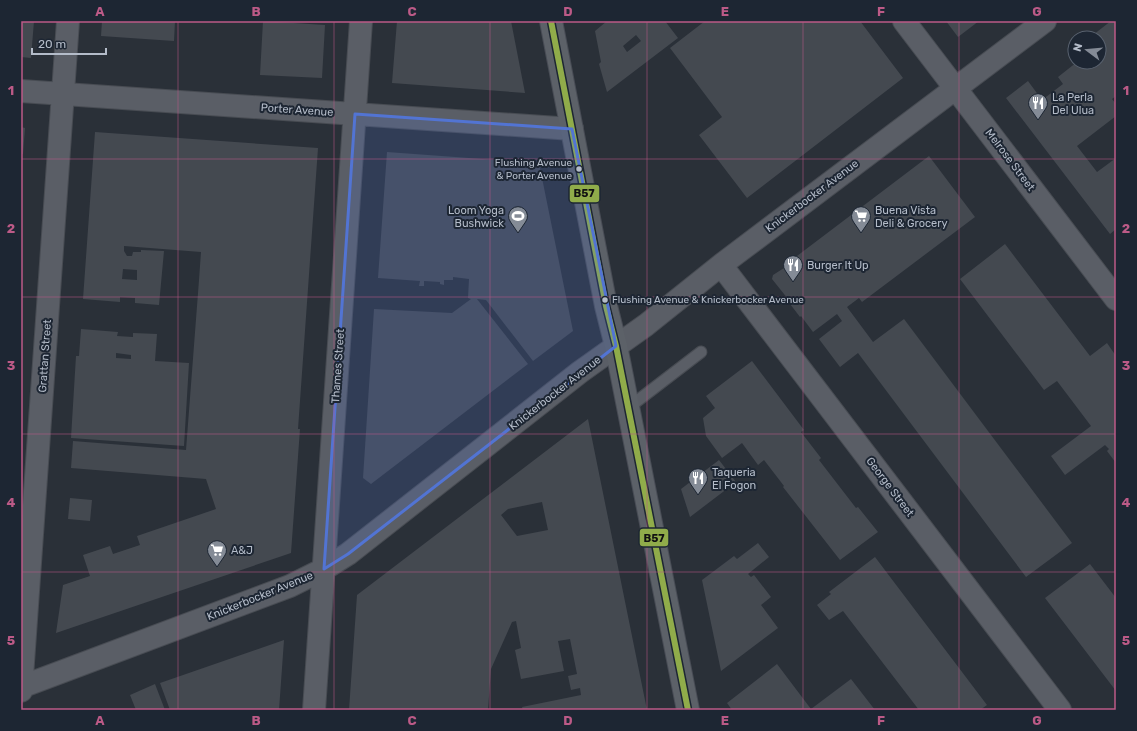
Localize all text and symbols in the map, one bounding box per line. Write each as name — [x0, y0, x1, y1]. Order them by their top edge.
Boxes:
text: A — [95, 4, 105, 19]
text: B — [251, 4, 261, 19]
text: C — [407, 4, 417, 19]
text: D — [563, 4, 573, 19]
text: E — [721, 4, 729, 19]
text: F — [877, 4, 885, 19]
text: G — [1032, 4, 1042, 19]
scale bar — [32, 30, 106, 56]
north arrow — [1067, 30, 1107, 70]
text: 20 m — [38, 37, 66, 51]
text: N — [1071, 42, 1085, 53]
text: 1 — [8, 83, 14, 98]
text: 1 — [1123, 83, 1129, 98]
place label: La Perla Del Ulua — [1052, 91, 1094, 117]
restaurant icon: La Perla Del Ulua — [1027, 92, 1049, 120]
street label: Porter Avenue — [260, 101, 334, 119]
street label: Melrose Street — [982, 126, 1038, 194]
place label: Flushing Avenue & Porter Avenue — [495, 157, 572, 182]
street label: Knickerbocker Avenue — [763, 157, 861, 235]
marker: Flushing Avenue & Porter Avenue — [574, 164, 584, 174]
line badge: B57 — [569, 184, 600, 203]
text: B57 — [573, 187, 595, 200]
place label: Loom Yoga Bushwick — [448, 204, 504, 230]
place label: Buena Vista Deli & Grocery — [875, 204, 947, 230]
sports icon: Loom Yoga Bushwick — [507, 205, 529, 233]
supermarket icon: Buena Vista Deli & Grocery — [850, 205, 872, 233]
text: 2 — [7, 221, 15, 236]
text: 2 — [1122, 221, 1130, 236]
restaurant icon: Burger It Up — [782, 254, 804, 282]
place label: Burger It Up — [807, 259, 869, 272]
place label: Flushing Avenue & Knickerbocker Avenue — [612, 294, 804, 306]
marker: Flushing Avenue & Knickerbocker Avenue — [600, 295, 610, 305]
street label: Grattan Street — [36, 318, 54, 393]
street label: Thames Street — [329, 327, 347, 404]
street label: Knickerbocker Avenue — [506, 353, 604, 433]
text: 3 — [7, 358, 16, 373]
text: 3 — [1122, 358, 1131, 373]
street label: George Street — [863, 455, 917, 520]
place label: Taqueria El Fogon — [712, 466, 756, 492]
restaurant icon: Taqueria El Fogon — [687, 467, 709, 495]
text: 4 — [7, 495, 16, 510]
text: 4 — [1122, 495, 1131, 510]
line badge: B57 — [639, 528, 669, 547]
text: B57 — [643, 532, 665, 545]
supermarket icon: A&J — [206, 539, 228, 567]
place label: A&J — [231, 544, 253, 557]
street label: Knickerbocker Avenue — [205, 569, 315, 623]
text: 5 — [7, 633, 15, 648]
text: 5 — [1122, 633, 1130, 648]
text: A — [95, 713, 105, 728]
text: B — [251, 713, 261, 728]
text: C — [407, 713, 417, 728]
text: D — [563, 713, 573, 728]
text: E — [721, 713, 729, 728]
text: F — [877, 713, 885, 728]
text: G — [1032, 713, 1042, 728]

